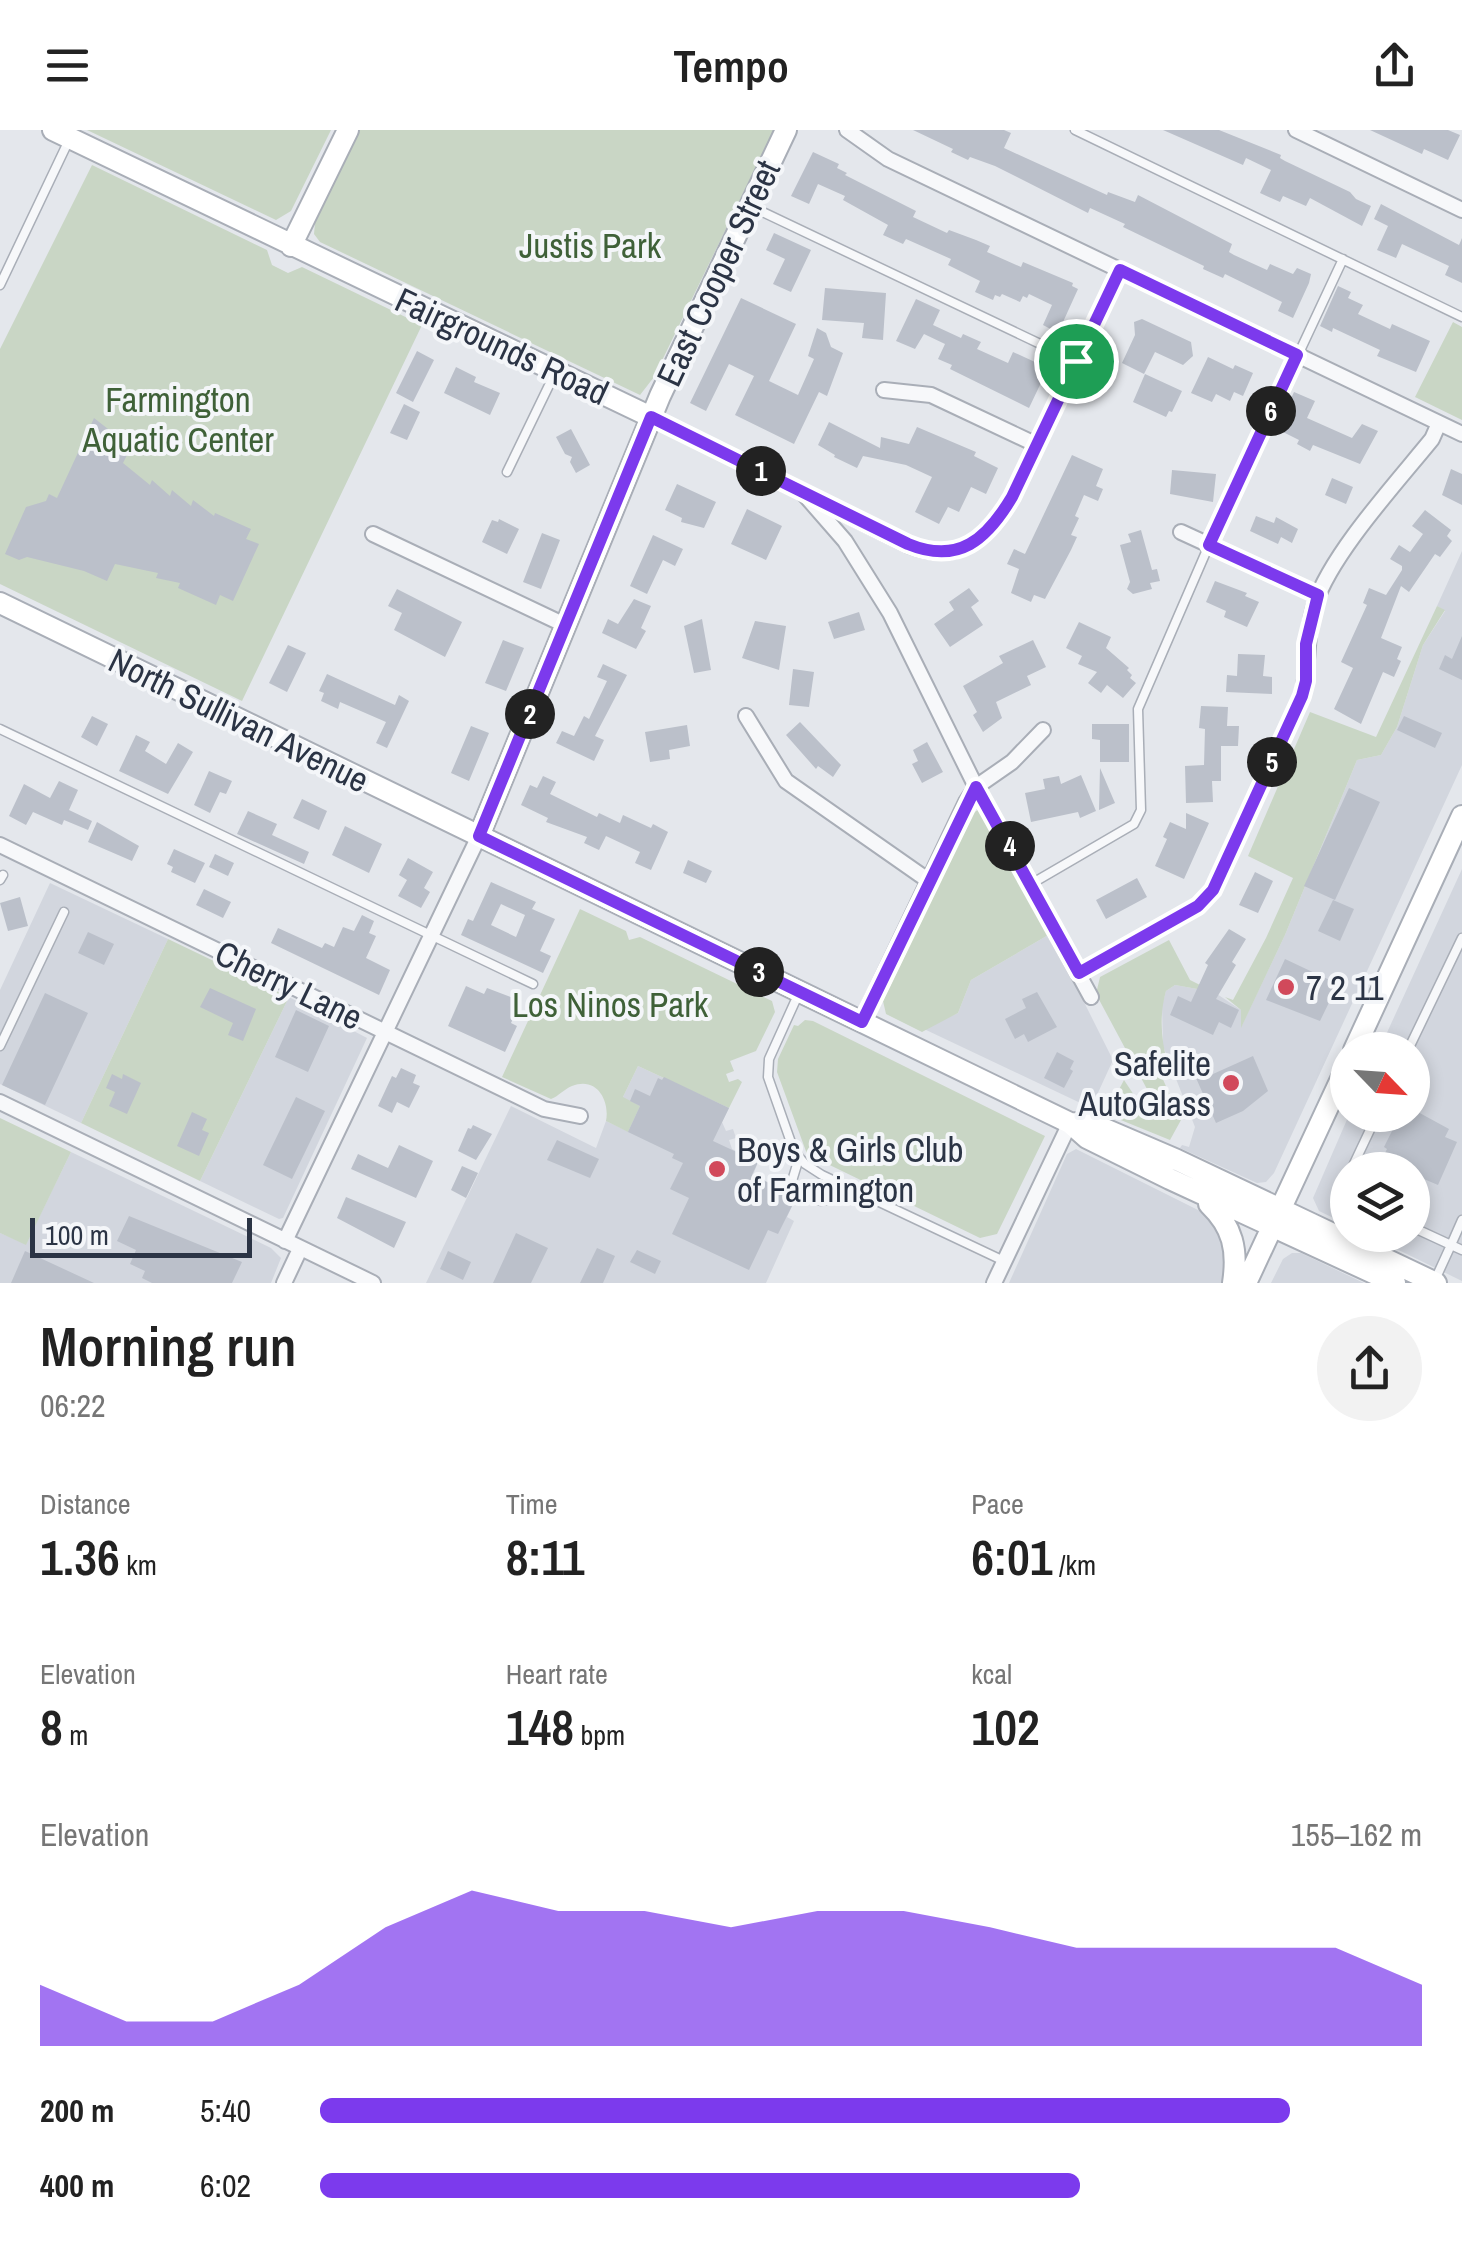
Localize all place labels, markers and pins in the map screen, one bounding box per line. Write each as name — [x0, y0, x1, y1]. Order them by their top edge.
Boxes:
pin — [1034, 319, 1119, 404]
pin: 6 — [1246, 386, 1296, 436]
pin: 1 — [736, 446, 786, 496]
pin: 2 — [505, 689, 555, 739]
pin: 5 — [1247, 737, 1297, 787]
pin: 4 — [985, 821, 1035, 871]
pin: 3 — [734, 947, 784, 997]
place label: 7 2 11 — [1306, 964, 1384, 1011]
marker: 7 2 11 — [1275, 976, 1297, 998]
place label: Safelite AutoGlass — [1078, 1040, 1211, 1127]
marker: Safelite AutoGlass — [1220, 1072, 1242, 1094]
place label: Boys & Girls Club of Farmington — [737, 1126, 964, 1213]
marker: Boys & Girls Club of Farmington — [706, 1158, 728, 1180]

